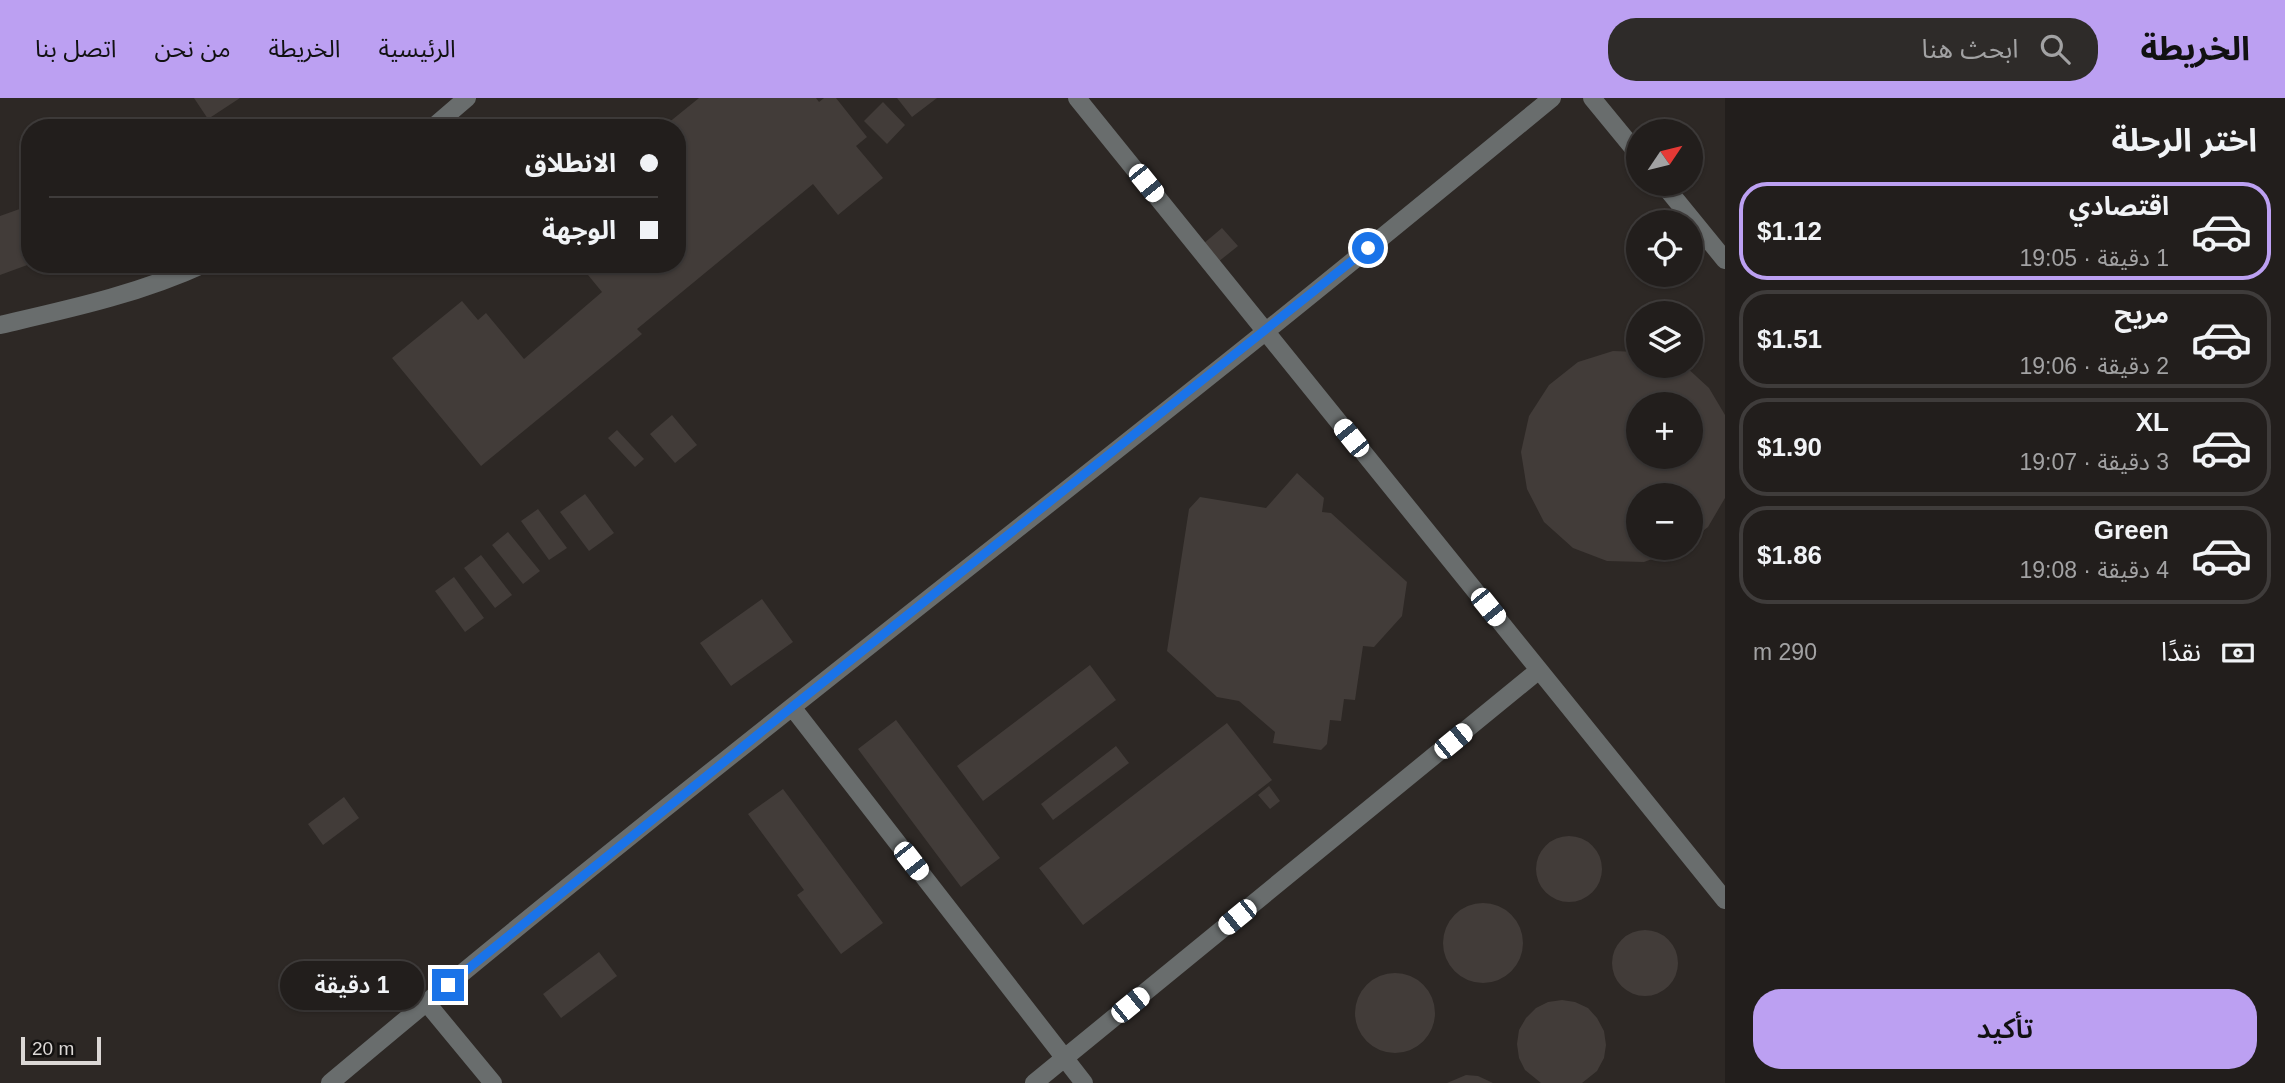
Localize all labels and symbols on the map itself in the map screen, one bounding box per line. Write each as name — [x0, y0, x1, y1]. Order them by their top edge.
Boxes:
north arrow — [1626, 119, 1703, 196]
car — [1125, 160, 1168, 206]
route start — [1352, 232, 1384, 264]
car — [1330, 415, 1373, 461]
car — [1467, 584, 1510, 630]
car — [1431, 720, 1476, 762]
car — [890, 838, 933, 884]
car — [1215, 896, 1260, 938]
callout: 1 دقيقة — [280, 960, 424, 1010]
route end — [432, 969, 464, 1001]
car — [1108, 984, 1153, 1026]
scale bar — [21, 1034, 102, 1066]

